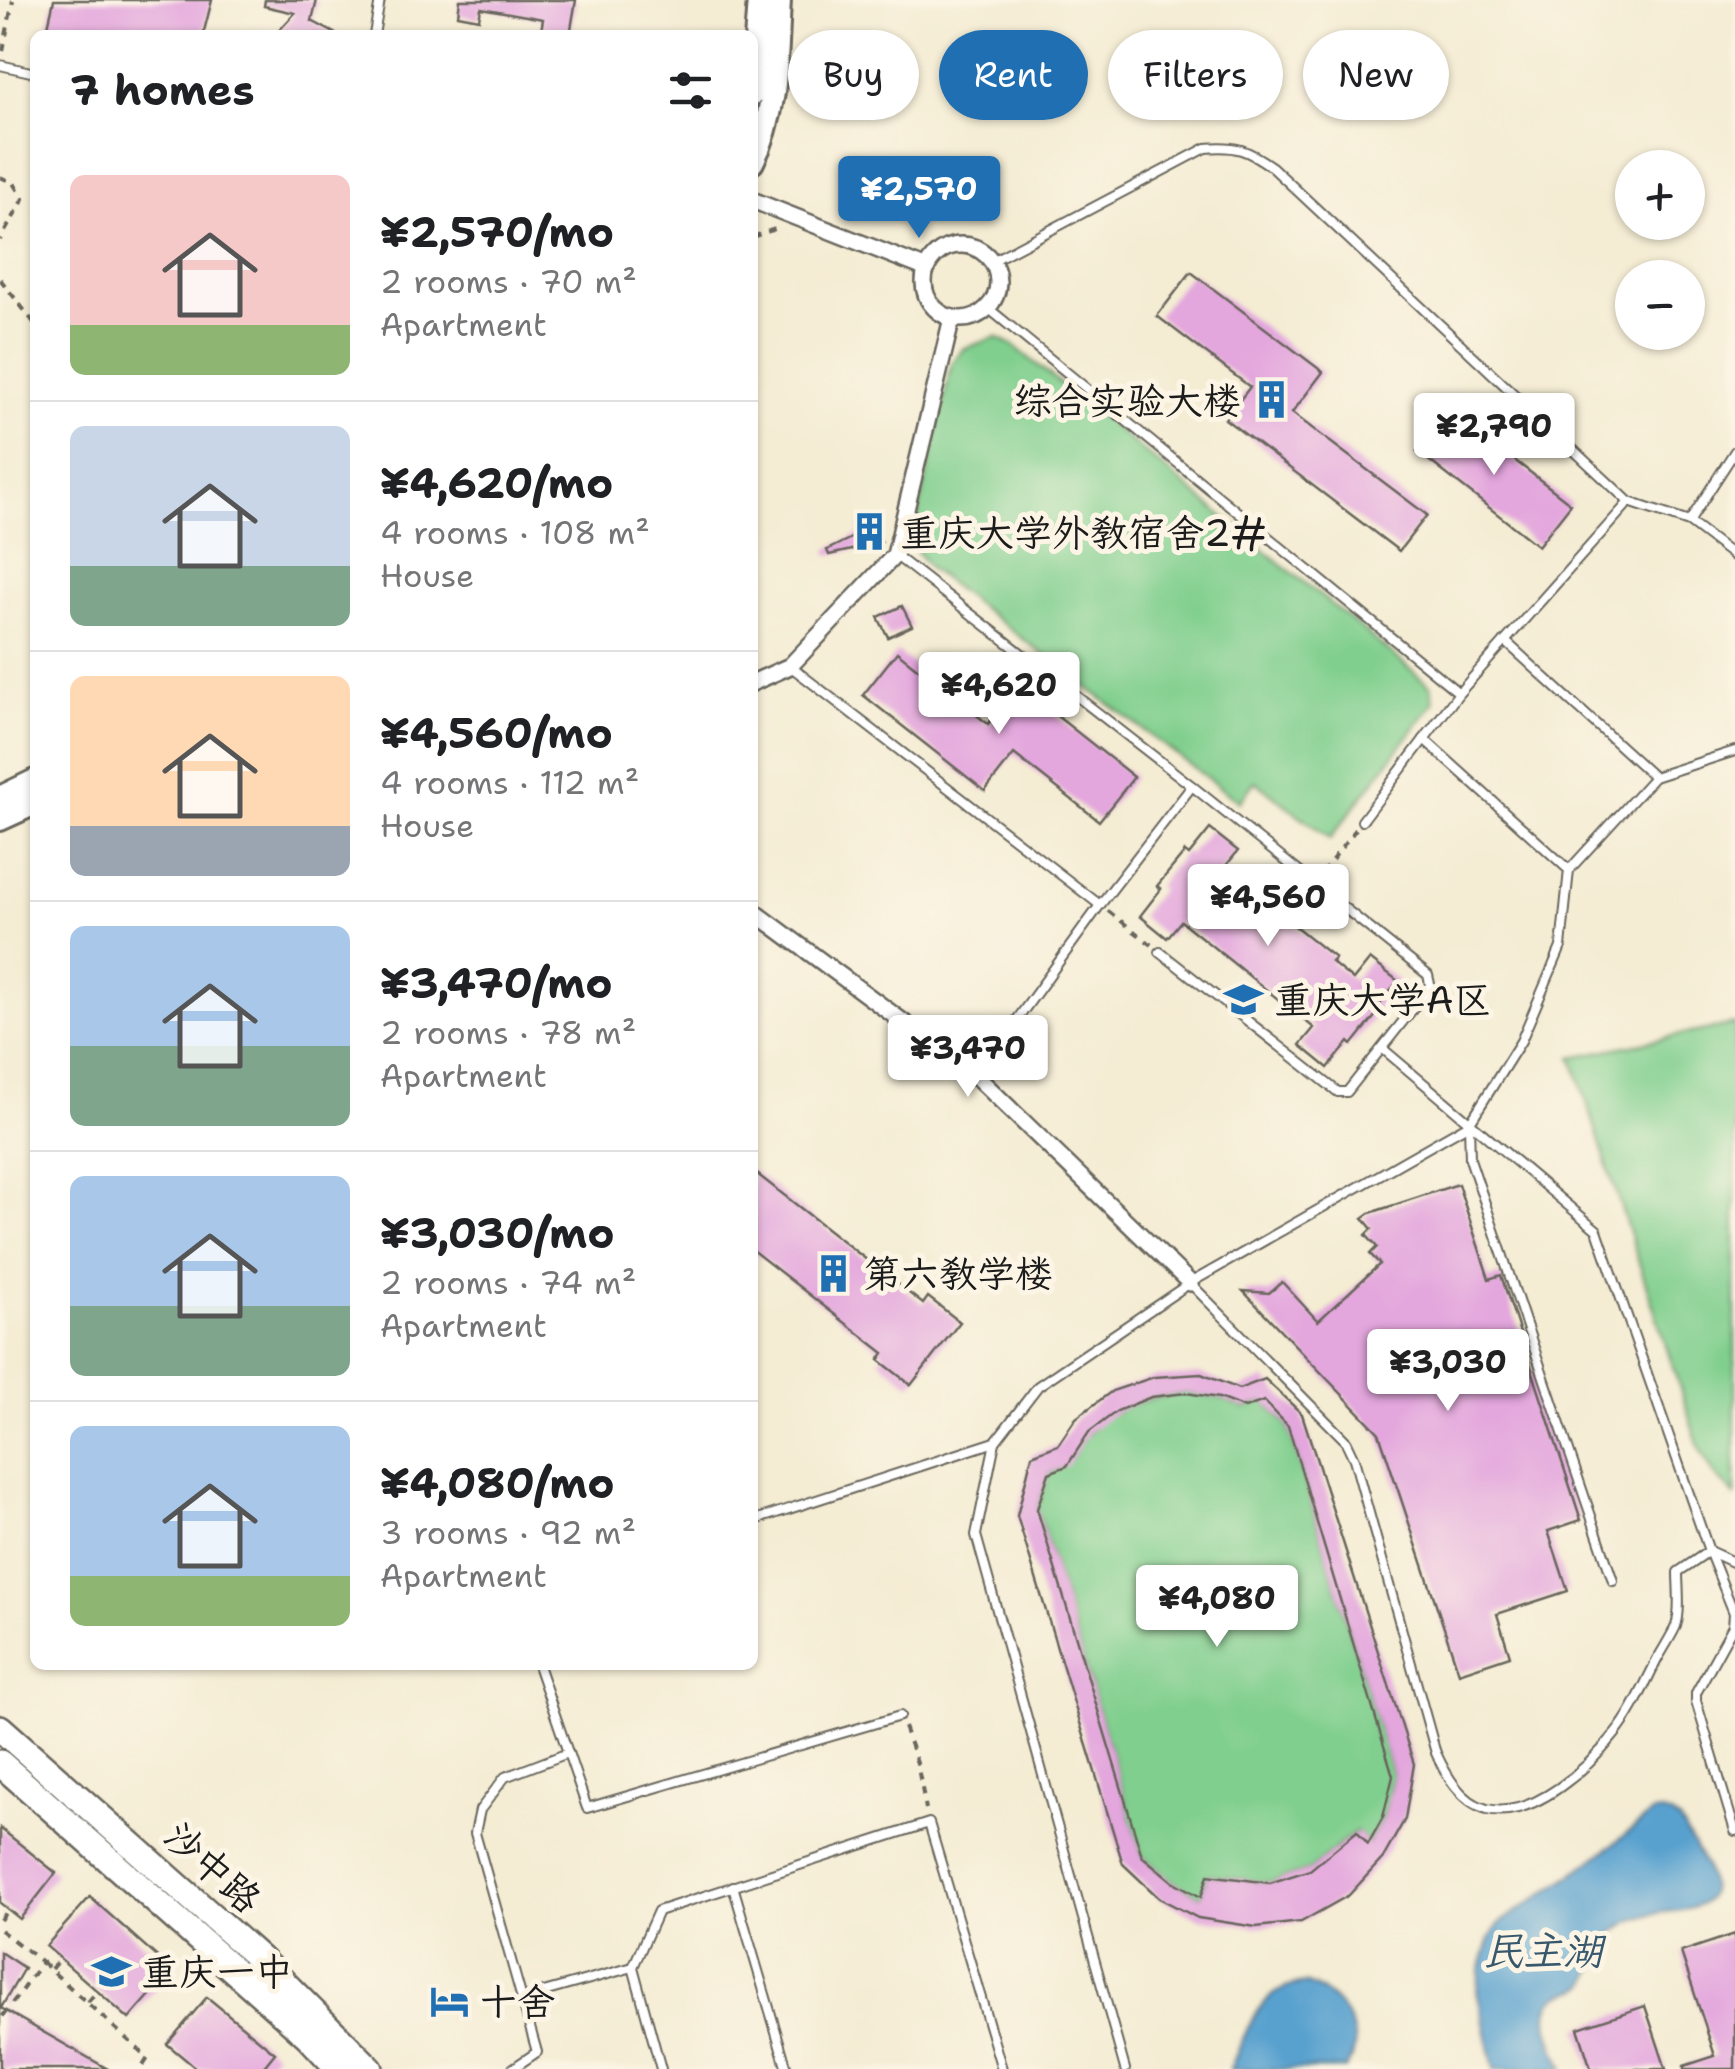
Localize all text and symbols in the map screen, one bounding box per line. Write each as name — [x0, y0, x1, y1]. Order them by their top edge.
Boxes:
chip: Buy — [788, 30, 919, 120]
chip: Rent — [939, 30, 1088, 120]
chip: Filters — [1108, 30, 1283, 120]
chip: New — [1303, 30, 1449, 120]
text: 7 homes — [70, 62, 255, 118]
icon: filters — [663, 63, 718, 118]
map controls — [1615, 150, 1705, 350]
button: + — [1615, 150, 1705, 240]
pin: ¥2,570 — [838, 156, 1000, 241]
text: ¥2,570 — [860, 167, 978, 210]
text: ¥2,570/mo — [380, 204, 614, 260]
icon: home — [150, 215, 270, 335]
text: 2 rooms · 70 m² — [380, 260, 637, 303]
button: − — [1615, 260, 1705, 350]
text: Apartment — [380, 303, 547, 346]
place label: 综合实验大楼 — [1013, 375, 1241, 426]
building icon: 综合实验大楼 — [1250, 379, 1292, 421]
pin: ¥2,790 — [1413, 393, 1575, 478]
text: ¥2,790 — [1436, 404, 1552, 447]
text: ¥4,620/mo — [380, 455, 613, 511]
icon: home — [150, 466, 270, 586]
place label: 重庆大学外教宿舍2# — [900, 507, 1267, 558]
text: 4 rooms · 108 m² — [380, 511, 650, 554]
building icon: 重庆大学外教宿舍2# — [849, 511, 891, 553]
text: House — [380, 554, 474, 597]
pin: ¥4,620 — [918, 652, 1080, 737]
text: ¥4,620 — [941, 663, 1057, 706]
text: ¥4,560/mo — [380, 705, 613, 761]
icon: home — [150, 716, 270, 836]
text: 4 rooms · 112 m² — [380, 761, 639, 804]
text: House — [380, 804, 474, 847]
pin: ¥4,560 — [1187, 864, 1349, 949]
text: ¥4,560 — [1210, 875, 1326, 918]
text: ¥3,470/mo — [380, 955, 613, 1011]
icon: home — [150, 966, 270, 1086]
place label: 重庆大学A区 — [1274, 974, 1492, 1025]
school or university icon: 重庆大学A区 — [1223, 978, 1265, 1020]
text: 2 rooms · 78 m² — [380, 1011, 636, 1054]
pin: ¥3,470 — [887, 1015, 1049, 1100]
text: ¥3,470 — [910, 1026, 1026, 1069]
text: Apartment — [380, 1054, 547, 1097]
text: ¥3,030/mo — [380, 1205, 614, 1261]
icon: home — [150, 1216, 270, 1336]
place label: 第六教学楼 — [863, 1248, 1053, 1299]
building icon: 第六教学楼 — [812, 1252, 854, 1294]
text: 2 rooms · 74 m² — [380, 1261, 636, 1304]
text: Apartment — [380, 1304, 547, 1347]
pin: ¥3,030 — [1367, 1329, 1529, 1414]
text: ¥3,030 — [1389, 1340, 1507, 1383]
text: ¥4,080/mo — [380, 1455, 615, 1511]
icon: home — [150, 1466, 270, 1586]
text: 3 rooms · 92 m² — [380, 1511, 636, 1554]
text: Apartment — [380, 1554, 547, 1597]
pin: ¥4,080 — [1136, 1565, 1298, 1650]
text: ¥4,080 — [1158, 1576, 1276, 1619]
street label: 沙中路 — [154, 1810, 272, 1924]
water label: 民主湖 — [1483, 1924, 1607, 1978]
place label: 重庆一中 — [141, 1946, 293, 1997]
school or university icon: 重庆一中 — [90, 1950, 132, 1992]
place label: 十舍 — [479, 1976, 555, 2027]
hotel icon: 十舍 — [428, 1980, 470, 2022]

